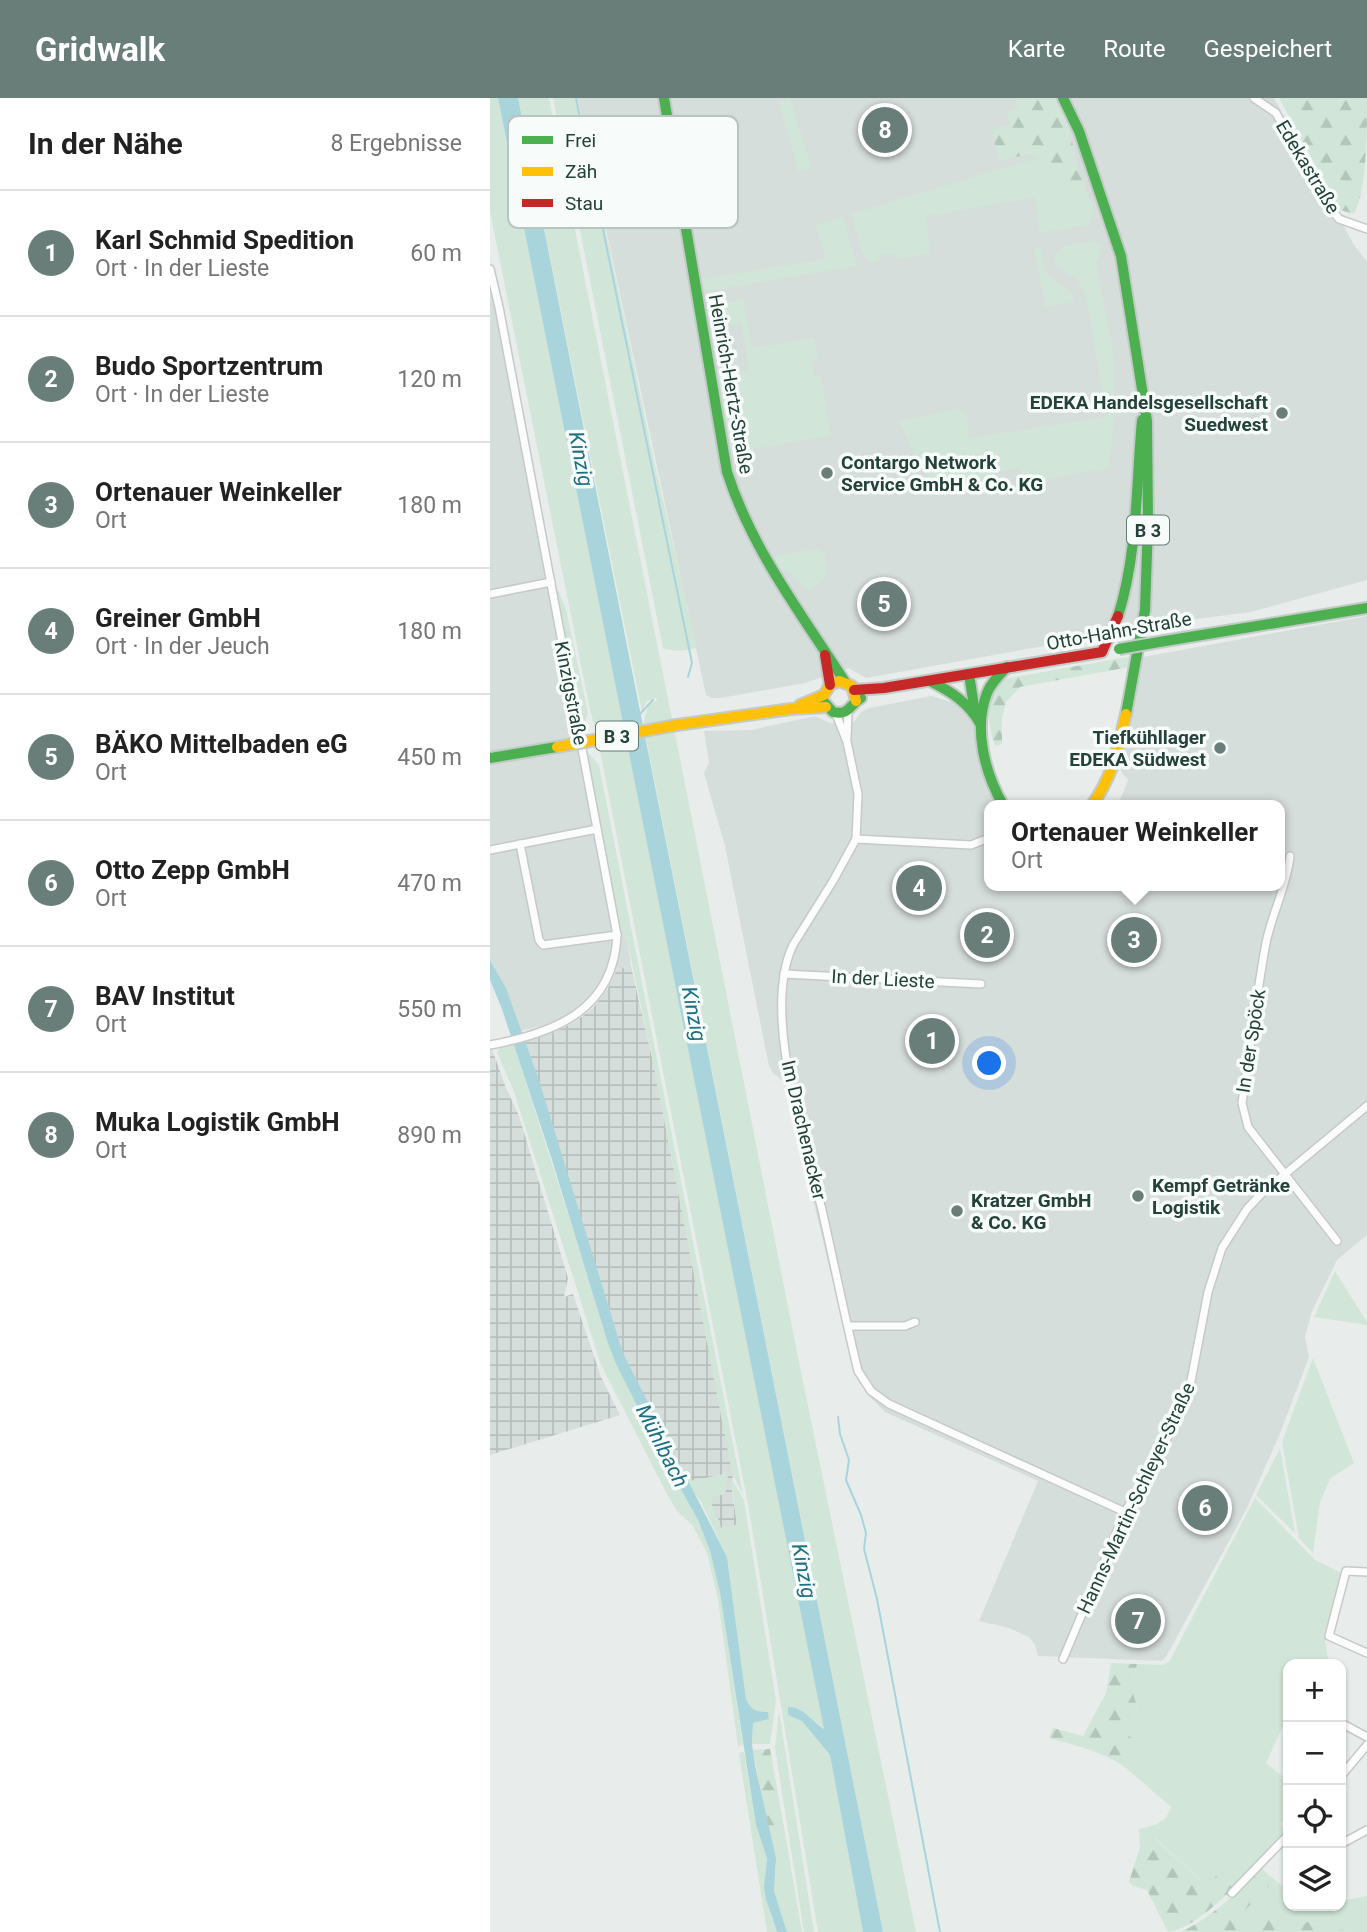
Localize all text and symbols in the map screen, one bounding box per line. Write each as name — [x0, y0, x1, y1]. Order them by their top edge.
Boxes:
text: Gridwalk — [35, 30, 165, 69]
text: Karte — [1008, 35, 1065, 63]
text: Route — [1103, 35, 1165, 63]
text: Gespeichert — [1203, 35, 1332, 63]
pin: 8 — [862, 104, 908, 156]
legend — [508, 116, 738, 228]
street label: Edekastraße — [1271, 116, 1345, 218]
text: In der Nähe — [28, 126, 183, 161]
text: Frei — [565, 129, 596, 152]
text: 8 Ergebnisse — [330, 130, 462, 157]
text: Zäh — [565, 160, 597, 183]
text: Stau — [565, 192, 603, 215]
text: Karl Schmid Spedition — [95, 225, 354, 255]
text: 1 — [44, 240, 58, 267]
text: 60 m — [410, 240, 462, 267]
text: Ort · In der Lieste — [95, 255, 269, 282]
street label: Heinrich-Hertz-Straße — [704, 292, 758, 476]
text: Budo Sportzentrum — [95, 351, 323, 381]
text: 2 — [44, 366, 58, 393]
text: 120 m — [397, 366, 462, 393]
text: Ort · In der Lieste — [95, 381, 269, 408]
place label: EDEKA Handelsgesellschaft Suedwest — [1030, 391, 1269, 436]
marker: EDEKA Handelsgesellschaft Suedwest — [1274, 405, 1290, 421]
water label: Kinzig — [564, 429, 598, 489]
place label: Contargo Network Service GmbH & Co. KG — [841, 451, 1043, 496]
marker: Contargo Network Service GmbH & Co. KG — [819, 465, 835, 481]
text: Ortenauer Weinkeller — [95, 477, 342, 507]
text: 3 — [44, 492, 58, 519]
text: 180 m — [397, 492, 462, 519]
text: Ort — [95, 507, 127, 534]
road number: B 3 — [1127, 516, 1169, 544]
pin: 5 — [861, 578, 907, 630]
text: Greiner GmbH — [95, 603, 261, 633]
street label: Otto-Hahn-Straße — [1045, 607, 1193, 655]
text: 4 — [44, 618, 58, 645]
text: 180 m — [397, 618, 462, 645]
text: Ort · In der Jeuch — [95, 633, 270, 660]
street label: Kinzigstraße — [550, 639, 592, 747]
road number: B 3 — [596, 722, 638, 750]
place label: Tiefkühllager EDEKA Südwest — [1069, 726, 1207, 771]
text: BÄKO Mittelbaden eG — [95, 729, 348, 759]
marker: Tiefkühllager EDEKA Südwest — [1212, 740, 1228, 756]
text: 5 — [44, 744, 58, 771]
text: 450 m — [397, 744, 462, 771]
text: Ort — [95, 759, 127, 786]
popup — [984, 800, 1285, 891]
text: Ortenauer Weinkeller — [1011, 817, 1258, 847]
text: Ort — [1011, 847, 1043, 874]
text: Otto Zepp GmbH — [95, 855, 290, 885]
pin: 4 — [896, 862, 942, 914]
text: 6 — [44, 870, 58, 897]
text: 470 m — [397, 870, 462, 897]
text: Ort — [95, 885, 127, 912]
pin: 2 — [964, 909, 1010, 961]
pin: 3 — [1111, 914, 1157, 966]
street label: In der Lieste — [831, 965, 935, 993]
text: BAV Institut — [95, 981, 235, 1011]
water label: Kinzig — [677, 984, 711, 1044]
street label: In der Spöck — [1231, 987, 1271, 1094]
text: 7 — [44, 996, 58, 1023]
text: 550 m — [397, 996, 462, 1023]
text: Ort — [95, 1011, 127, 1038]
pin: 1 — [909, 1015, 955, 1067]
your location — [972, 1046, 1006, 1080]
street label: Im Drachenacker — [777, 1058, 831, 1203]
text: Muka Logistik GmbH — [95, 1107, 340, 1137]
text: 8 — [44, 1122, 58, 1149]
text: 890 m — [397, 1122, 462, 1149]
text: Ort — [95, 1137, 127, 1164]
place label: Kempf Getränke Logistik — [1152, 1174, 1290, 1219]
marker: Kempf Getränke Logistik — [1130, 1188, 1146, 1204]
place label: Kratzer GmbH & Co. KG — [971, 1189, 1091, 1234]
marker: Kratzer GmbH & Co. KG — [949, 1203, 965, 1219]
street label: Hanns-Martin-Schleyer-Straße — [1072, 1379, 1200, 1617]
water label: Mühlbach — [631, 1401, 693, 1491]
pin: 6 — [1182, 1482, 1228, 1534]
water label: Kinzig — [787, 1541, 821, 1601]
pin: 7 — [1115, 1595, 1161, 1647]
map controls — [1283, 1659, 1346, 1911]
button: + — [1283, 1659, 1346, 1722]
button: − — [1283, 1722, 1346, 1785]
button: locate — [1283, 1785, 1346, 1848]
button: layers — [1283, 1848, 1346, 1911]

